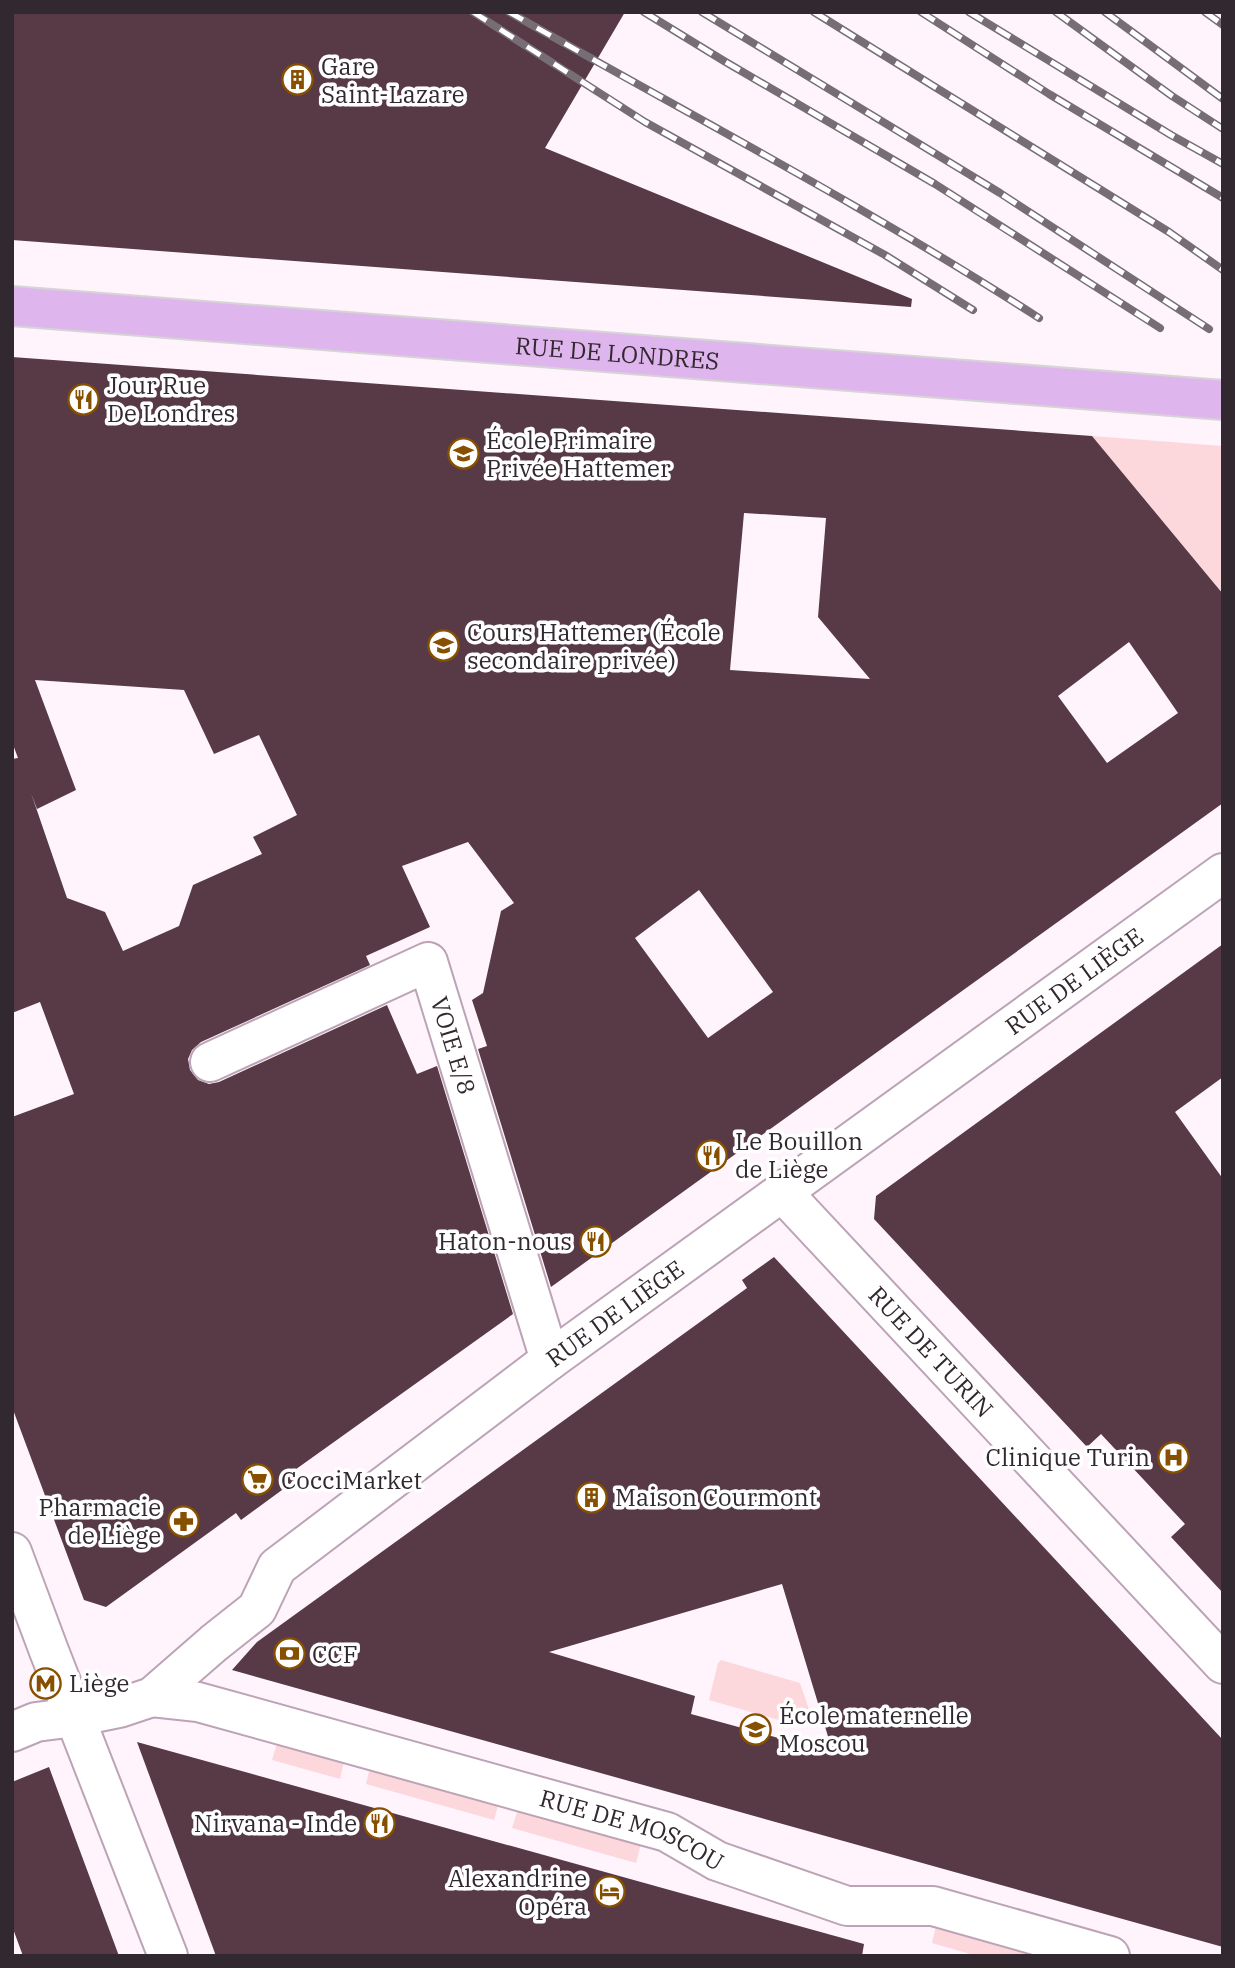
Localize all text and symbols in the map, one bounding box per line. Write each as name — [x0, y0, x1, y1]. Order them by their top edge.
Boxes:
place label: Gare Saint-Lazare — [321, 50, 465, 110]
building icon: Gare Saint-Lazare — [281, 63, 315, 97]
street label: RUE DE LONDRES — [514, 329, 720, 377]
place label: Jour Rue De Londres — [107, 369, 235, 429]
restaurant icon: Jour Rue De Londres — [67, 382, 101, 416]
place label: École Primaire Privée Hattemer — [486, 424, 671, 484]
school or university icon: École Primaire Privée Hattemer — [446, 437, 480, 471]
place label: Cours Hattemer (École secondaire privée) — [467, 616, 721, 676]
school or university icon: Cours Hattemer (École secondaire privée) — [427, 629, 461, 663]
street label: RUE DE LIÈGE — [999, 920, 1149, 1042]
street label: VOIE E/8 — [423, 992, 484, 1098]
place label: Le Bouillon de Liège — [735, 1125, 863, 1185]
restaurant icon: Le Bouillon de Liège — [695, 1138, 729, 1172]
restaurant icon: Haton-nous — [578, 1224, 612, 1258]
place label: Haton-nous — [438, 1225, 572, 1257]
street label: RUE DE LIÈGE — [539, 1252, 690, 1374]
street label: RUE DE TURIN — [862, 1279, 1000, 1424]
hospital icon: Clinique Turin — [1156, 1440, 1190, 1474]
place label: Clinique Turin — [986, 1441, 1150, 1473]
supermarket icon: CocciMarket — [241, 1463, 275, 1497]
place label: CocciMarket — [281, 1464, 422, 1496]
building icon: Maison Courmont — [575, 1480, 609, 1514]
place label: Maison Courmont — [615, 1481, 817, 1513]
place label: Pharmacie de Liège — [39, 1491, 161, 1551]
pharmacy icon: Pharmacie de Liège — [167, 1504, 201, 1538]
bank icon: CCF — [272, 1637, 306, 1671]
place label: CCF — [312, 1638, 358, 1670]
metro station icon: Liège — [29, 1666, 63, 1700]
place label: Liège — [69, 1667, 129, 1699]
place label: École maternelle Moscou — [779, 1699, 969, 1759]
school or university icon: École maternelle Moscou — [739, 1712, 773, 1746]
street label: RUE DE MOSCOU — [536, 1782, 730, 1878]
restaurant icon: Nirvana - Inde — [363, 1806, 397, 1840]
place label: Nirvana - Inde — [194, 1807, 357, 1839]
place label: Alexandrine Opéra — [448, 1862, 587, 1922]
hotel icon: Alexandrine Opéra — [593, 1875, 627, 1909]

